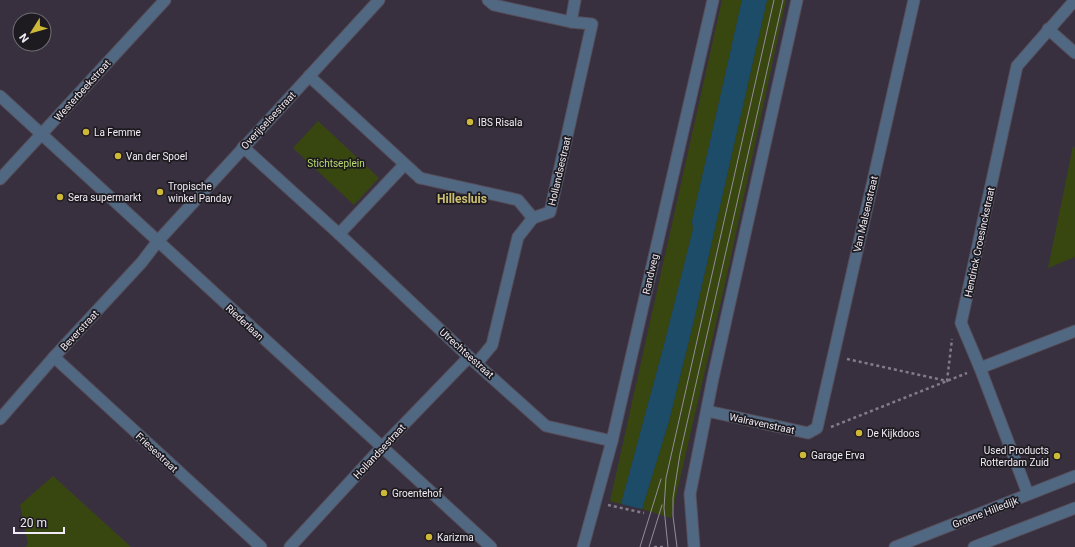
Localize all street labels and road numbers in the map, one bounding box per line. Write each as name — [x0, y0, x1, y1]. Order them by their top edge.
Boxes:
street label: Westerbeekstraat — [52, 58, 113, 123]
street label: Overijselsestraat — [239, 89, 298, 151]
street label: Hollandsestraat — [546, 136, 573, 207]
street label: Van Malsenstraat — [851, 175, 880, 253]
street label: Hendrick Croesinckstraat — [962, 186, 997, 298]
street label: Randweg — [640, 253, 660, 295]
street label: Riederlaan — [224, 302, 266, 342]
street label: Beverstraat — [58, 308, 101, 353]
street label: Utrechtsestraat — [437, 326, 496, 380]
street label: Walravenstraat — [728, 411, 796, 436]
street label: Hollandsestraat — [351, 422, 407, 481]
street label: Friesestraat — [134, 430, 180, 474]
street label: Groene Hilledijk — [951, 495, 1021, 530]

